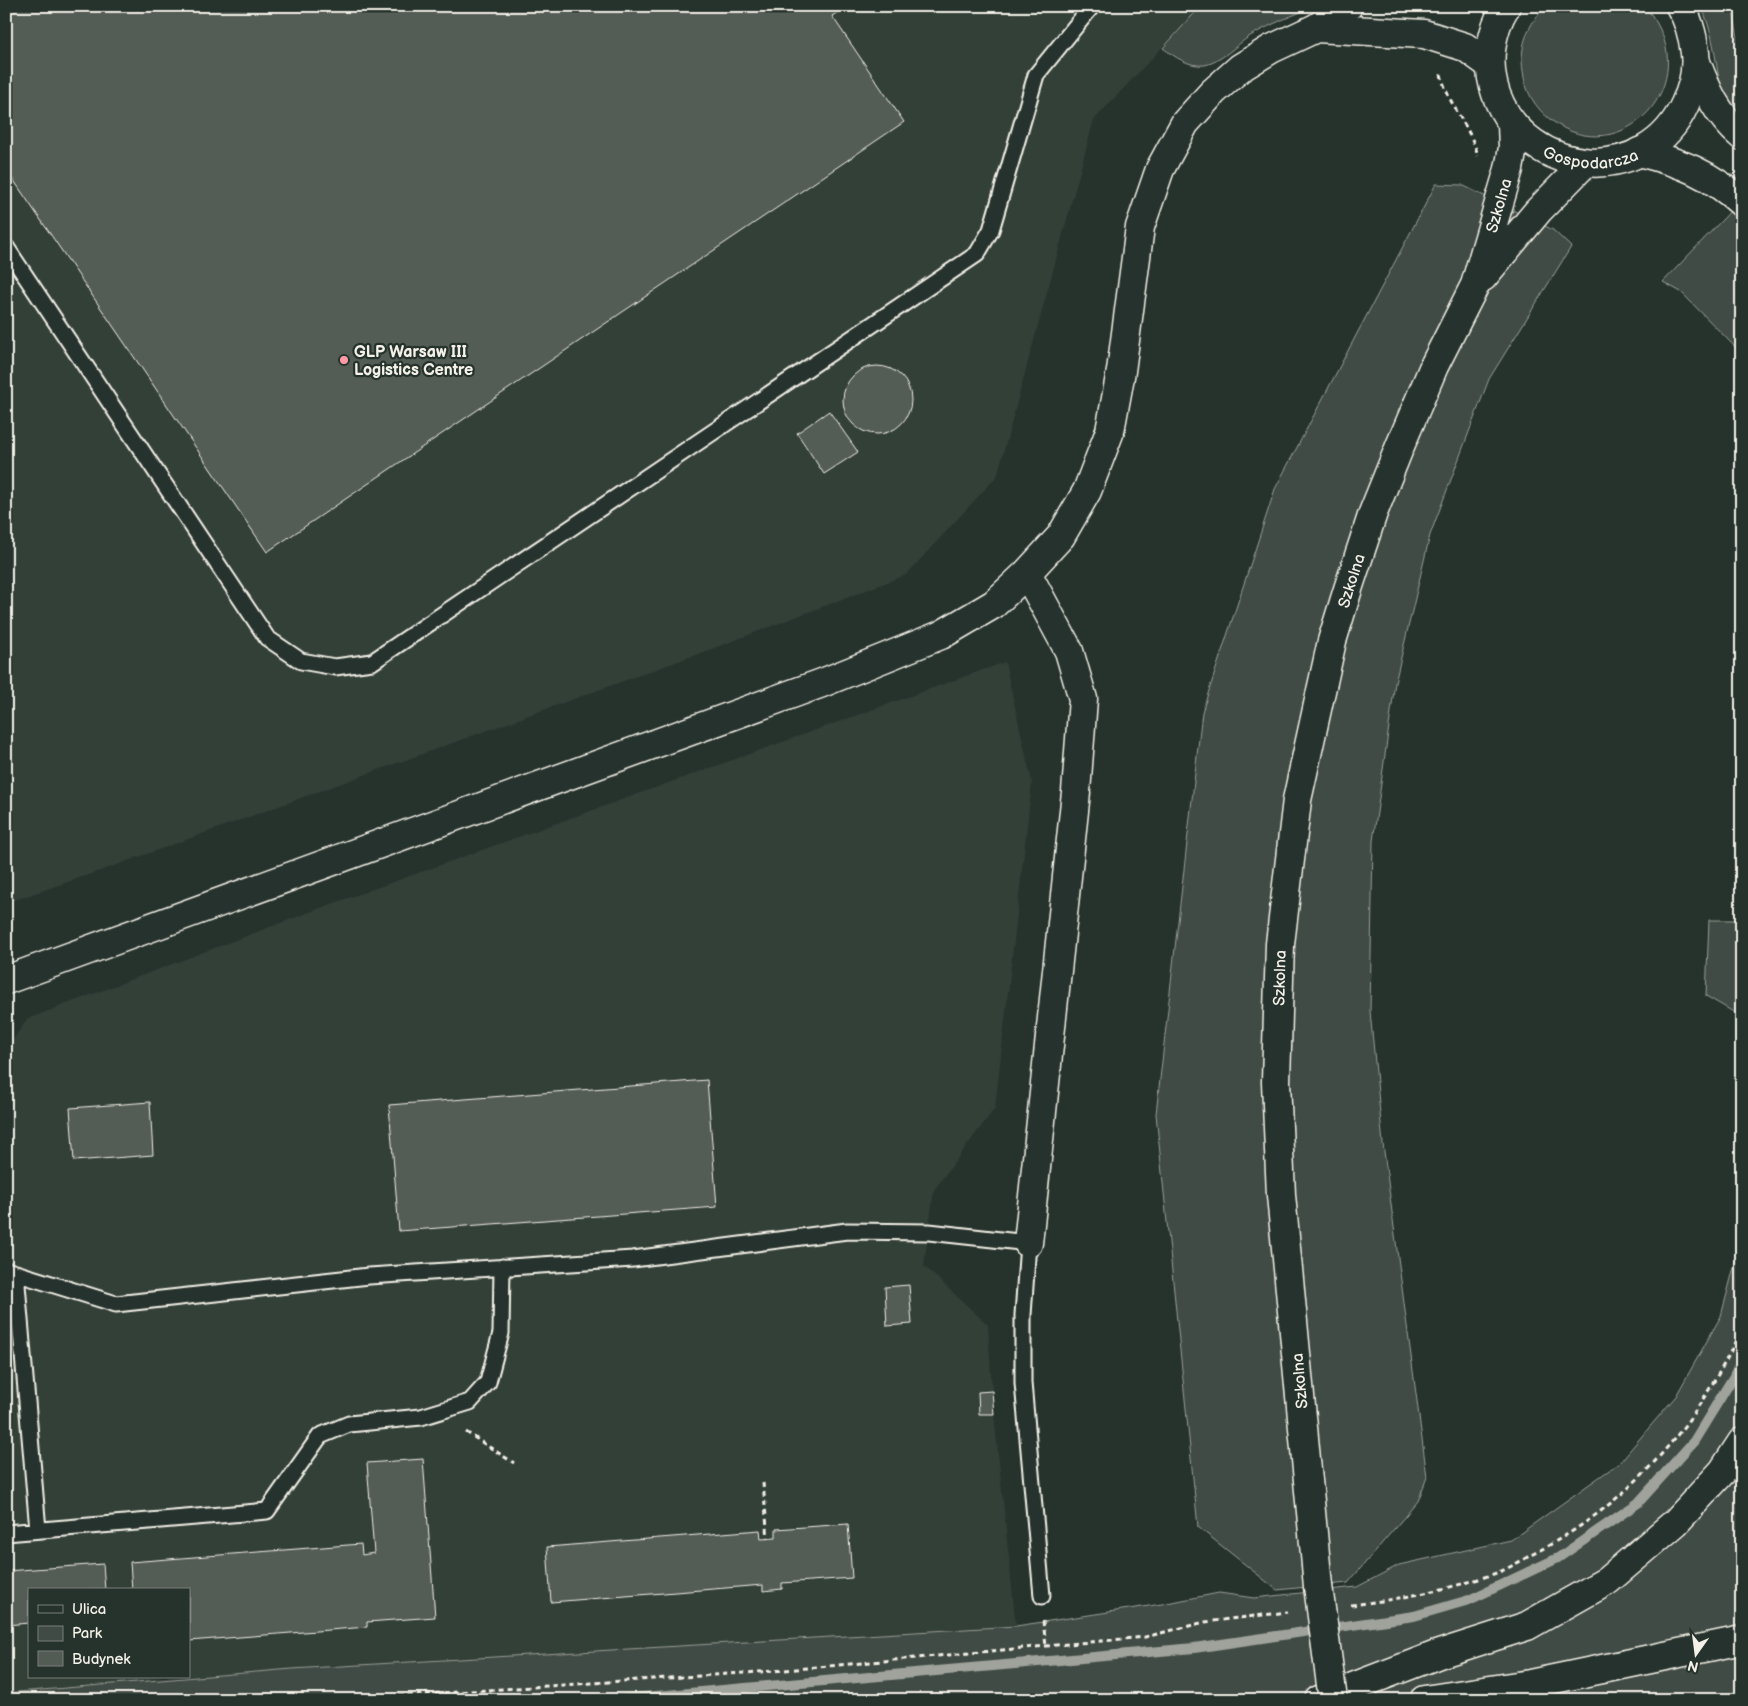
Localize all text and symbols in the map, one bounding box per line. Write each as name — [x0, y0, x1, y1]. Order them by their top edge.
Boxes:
street label: Gospodarcza — [1540, 143, 1641, 174]
street label: Szkolna — [1483, 176, 1517, 235]
place label: GLP Warsaw III Logistics Centre — [354, 343, 473, 380]
marker: GLP Warsaw III Logistics Centre — [338, 354, 350, 366]
street label: Szkolna — [1335, 552, 1370, 610]
street label: Szkolna — [1270, 950, 1291, 1006]
street label: Szkolna — [1289, 1352, 1312, 1409]
legend — [28, 1588, 190, 1678]
text: Ulica — [72, 1600, 106, 1619]
text: Park — [72, 1624, 103, 1643]
north arrow — [1670, 1628, 1720, 1678]
text: Budynek — [72, 1650, 131, 1669]
text: N — [1686, 1657, 1700, 1676]

